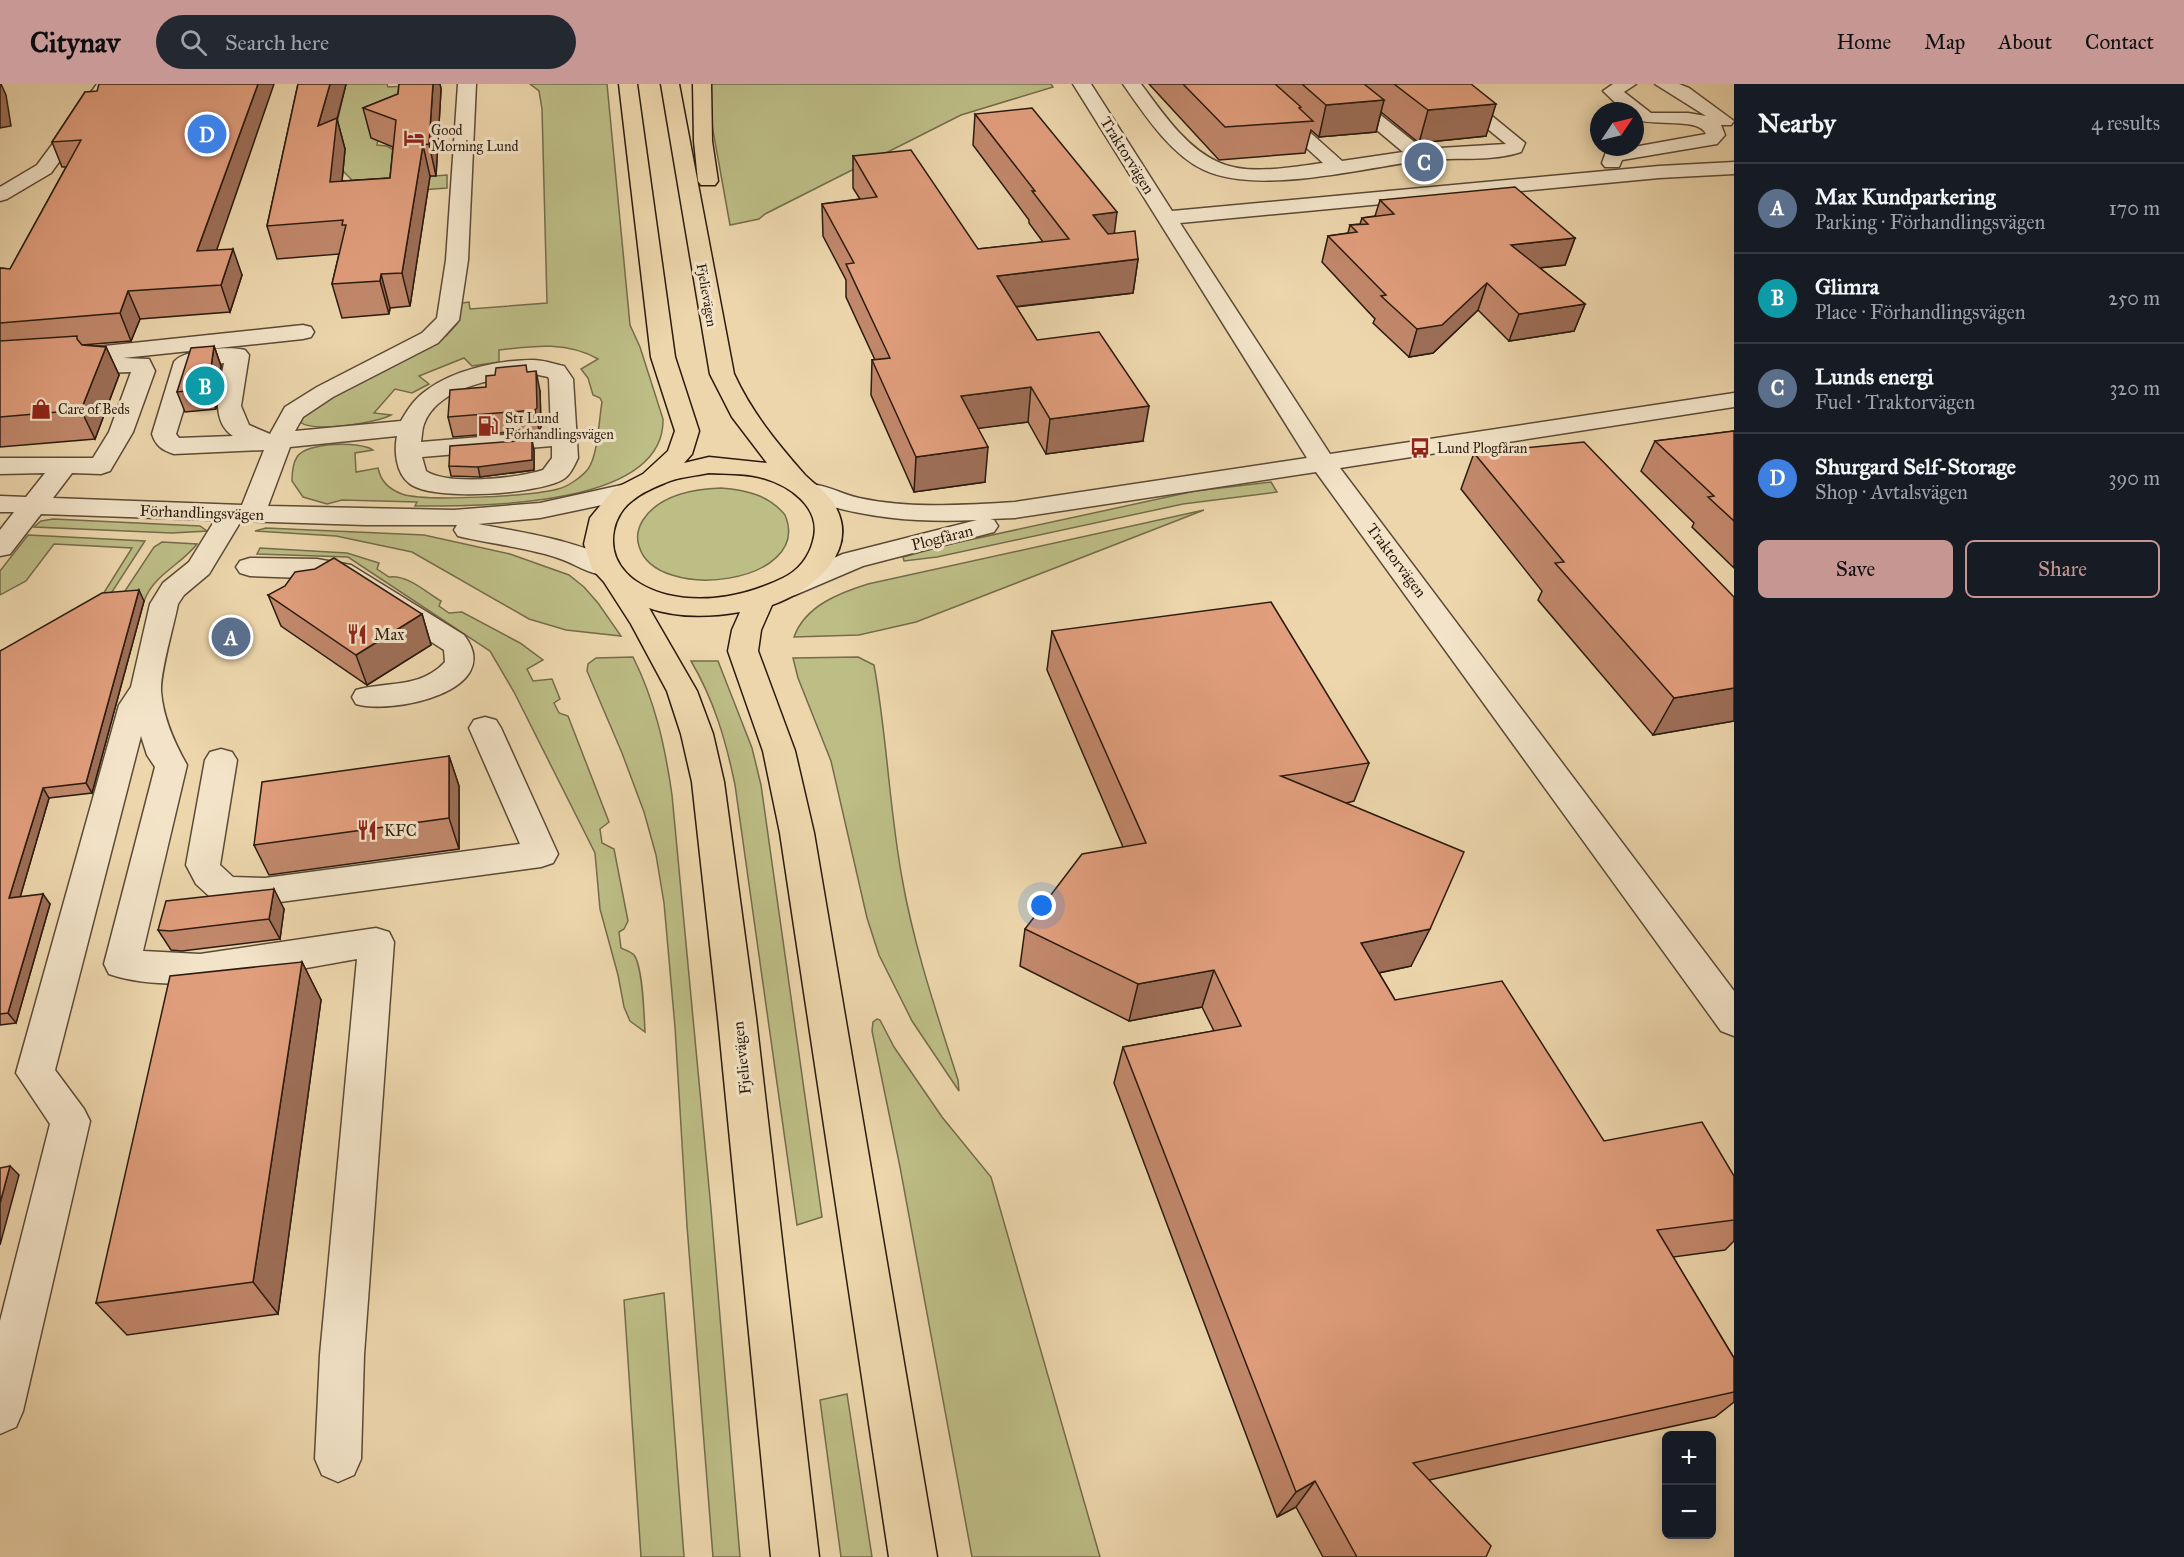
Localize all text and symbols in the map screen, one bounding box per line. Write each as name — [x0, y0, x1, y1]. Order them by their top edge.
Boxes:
search box — [156, 15, 576, 69]
text: Citynav — [30, 25, 120, 60]
icon: search — [177, 26, 210, 59]
text: Search here — [225, 29, 329, 56]
text: Home — [1836, 29, 1891, 55]
text: Map — [1924, 29, 1965, 55]
text: About — [1998, 29, 2052, 55]
text: Contact — [2085, 29, 2154, 55]
north arrow — [1590, 102, 1644, 156]
text: Nearby — [1758, 107, 1836, 139]
text: 4 results — [2091, 111, 2160, 135]
pin: D — [188, 112, 226, 156]
street label: Traktorvägen — [1095, 113, 1159, 198]
place label: Good Morning Lund — [431, 122, 519, 155]
hotel icon: Good Morning Lund — [402, 126, 426, 150]
pin: C — [1404, 140, 1444, 184]
text: Max Kundparkering — [1815, 183, 1995, 210]
text: A — [1771, 196, 1784, 220]
text: 170 m — [2109, 196, 2160, 220]
text: Parking · Förhandlingsvägen — [1815, 210, 2045, 234]
street label: Fjelievägen — [693, 262, 721, 329]
text: Glimra — [1815, 273, 1879, 300]
text: B — [1771, 286, 1784, 310]
text: 250 m — [2108, 286, 2160, 310]
text: Place · Förhandlingsvägen — [1815, 300, 2026, 324]
text: Lunds energi — [1815, 363, 1933, 390]
pin: B — [186, 364, 224, 408]
text: C — [1771, 376, 1784, 400]
text: 320 m — [2109, 376, 2160, 400]
text: Fuel · Traktorvägen — [1815, 390, 1975, 414]
shop icon: Care of Beds — [29, 397, 53, 421]
place label: Care of Beds — [58, 401, 130, 418]
place label: St1 Lund Förhandlingsvägen — [505, 410, 614, 443]
fuel station icon: St1 Lund Förhandlingsvägen — [476, 414, 500, 438]
bus stop icon: Lund Plogfåran — [1408, 436, 1432, 460]
place label: Lund Plogfåran — [1437, 440, 1528, 457]
text: Shurgard Self-Storage — [1815, 453, 2016, 480]
text: D — [1770, 466, 1785, 490]
text: 390 m — [2109, 466, 2160, 490]
text: Shop · Avtalsvägen — [1815, 480, 1968, 504]
street label: Förhandlingsvägen — [139, 501, 265, 525]
street label: Traktorvägen — [1362, 519, 1431, 602]
street label: Plogfåran — [909, 521, 975, 555]
button: Save — [1758, 540, 1953, 598]
button: Share — [1965, 540, 2160, 598]
pin: A — [212, 614, 250, 660]
restaurant icon: Max — [345, 622, 369, 646]
place label: Max — [374, 625, 404, 644]
restaurant icon: KFC — [355, 818, 379, 842]
place label: KFC — [384, 821, 417, 840]
your location — [1027, 891, 1056, 920]
street label: Fjelievägen — [728, 1020, 756, 1095]
map controls — [1662, 1431, 1716, 1539]
button: + — [1662, 1431, 1716, 1485]
button: − — [1662, 1485, 1716, 1539]

